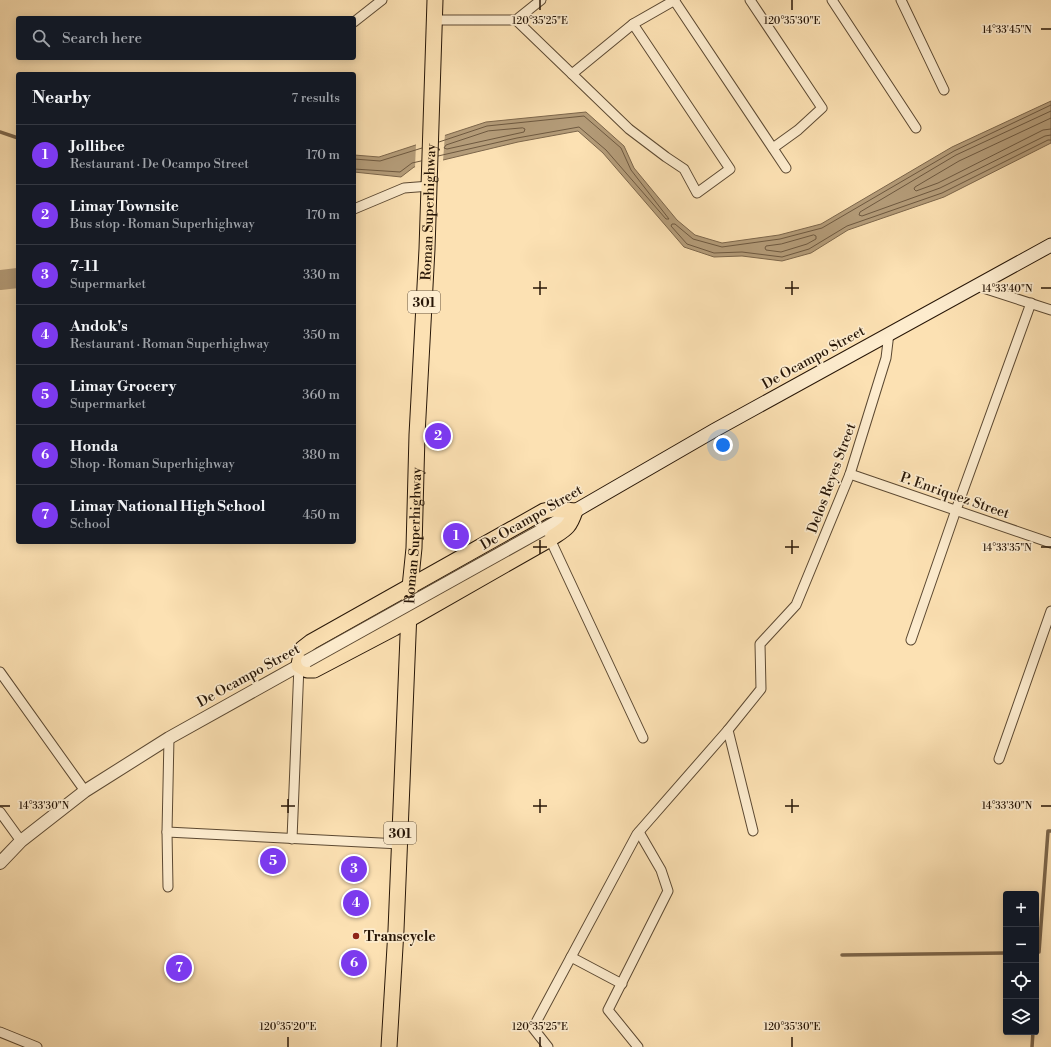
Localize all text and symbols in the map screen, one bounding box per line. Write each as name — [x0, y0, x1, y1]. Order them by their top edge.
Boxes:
text: 120°35'25"E — [512, 15, 568, 27]
text: 120°35'30"E — [764, 15, 820, 27]
search box — [16, 16, 356, 60]
text: 14°33'45"N — [982, 24, 1032, 36]
icon: search — [30, 27, 52, 49]
text: Search here — [62, 29, 142, 48]
text: Nearby — [32, 87, 91, 109]
text: 7 results — [291, 90, 340, 106]
text: Jollibee — [70, 137, 125, 156]
street label: Roman Superhighway — [417, 143, 440, 281]
text: 1 — [42, 147, 48, 163]
text: 170 m — [306, 147, 340, 163]
text: Restaurant · De Ocampo Street — [70, 156, 249, 172]
text: Limay Townsite — [70, 197, 179, 216]
text: 2 — [41, 207, 49, 223]
text: 170 m — [306, 207, 340, 223]
text: Bus stop · Roman Superhighway — [70, 216, 255, 232]
text: 7-11 — [70, 257, 99, 276]
text: 3 — [41, 267, 49, 283]
text: 330 m — [303, 267, 340, 283]
text: Supermarket — [70, 276, 146, 292]
text: 14°33'40"N — [982, 283, 1033, 295]
road number: 301 — [408, 291, 440, 313]
text: Andok's — [70, 317, 128, 336]
street label: De Ocampo Street — [759, 322, 868, 394]
text: 4 — [41, 327, 49, 343]
text: 350 m — [303, 327, 340, 343]
text: Restaurant · Roman Superhighway — [70, 336, 269, 352]
text: Limay Grocery — [70, 377, 176, 396]
text: 5 — [41, 387, 49, 403]
text: 360 m — [302, 387, 340, 403]
text: Supermarket — [70, 396, 146, 412]
pin: 2 — [425, 421, 451, 451]
street label: Delos Reyes Street — [804, 421, 860, 536]
your location — [713, 435, 733, 455]
text: Honda — [70, 437, 118, 456]
text: 6 — [41, 447, 49, 463]
text: 380 m — [302, 447, 340, 463]
text: Shop · Roman Superhighway — [70, 456, 235, 472]
street label: Roman Superhighway — [401, 467, 426, 604]
street label: P. Enriquez Street — [898, 469, 1012, 523]
street label: De Ocampo Street — [477, 481, 586, 554]
text: Limay National High School — [70, 497, 265, 516]
text: 7 — [41, 507, 49, 523]
text: 450 m — [302, 507, 340, 523]
text: School — [70, 516, 110, 532]
pin: 1 — [443, 521, 469, 551]
text: 14°33'35"N — [982, 542, 1032, 554]
street label: De Ocampo Street — [194, 640, 303, 712]
text: 14°33'30"N — [19, 800, 70, 812]
text: 14°33'30"N — [982, 800, 1033, 812]
road number: 301 — [384, 822, 416, 844]
pin: 5 — [260, 846, 286, 876]
pin: 3 — [341, 854, 367, 884]
pin: 4 — [343, 888, 369, 918]
map controls — [1003, 891, 1039, 1035]
button: + — [1003, 891, 1039, 927]
button: − — [1003, 927, 1039, 963]
place label: Transcycle — [364, 928, 436, 946]
marker: Transcycle — [351, 931, 361, 941]
pin: 6 — [341, 948, 367, 978]
pin: 7 — [166, 953, 192, 983]
button: locate — [1003, 963, 1039, 999]
button: layers — [1003, 999, 1039, 1035]
text: 120°35'20"E — [260, 1021, 317, 1033]
text: 120°35'25"E — [512, 1021, 568, 1033]
text: 120°35'30"E — [764, 1021, 820, 1033]

